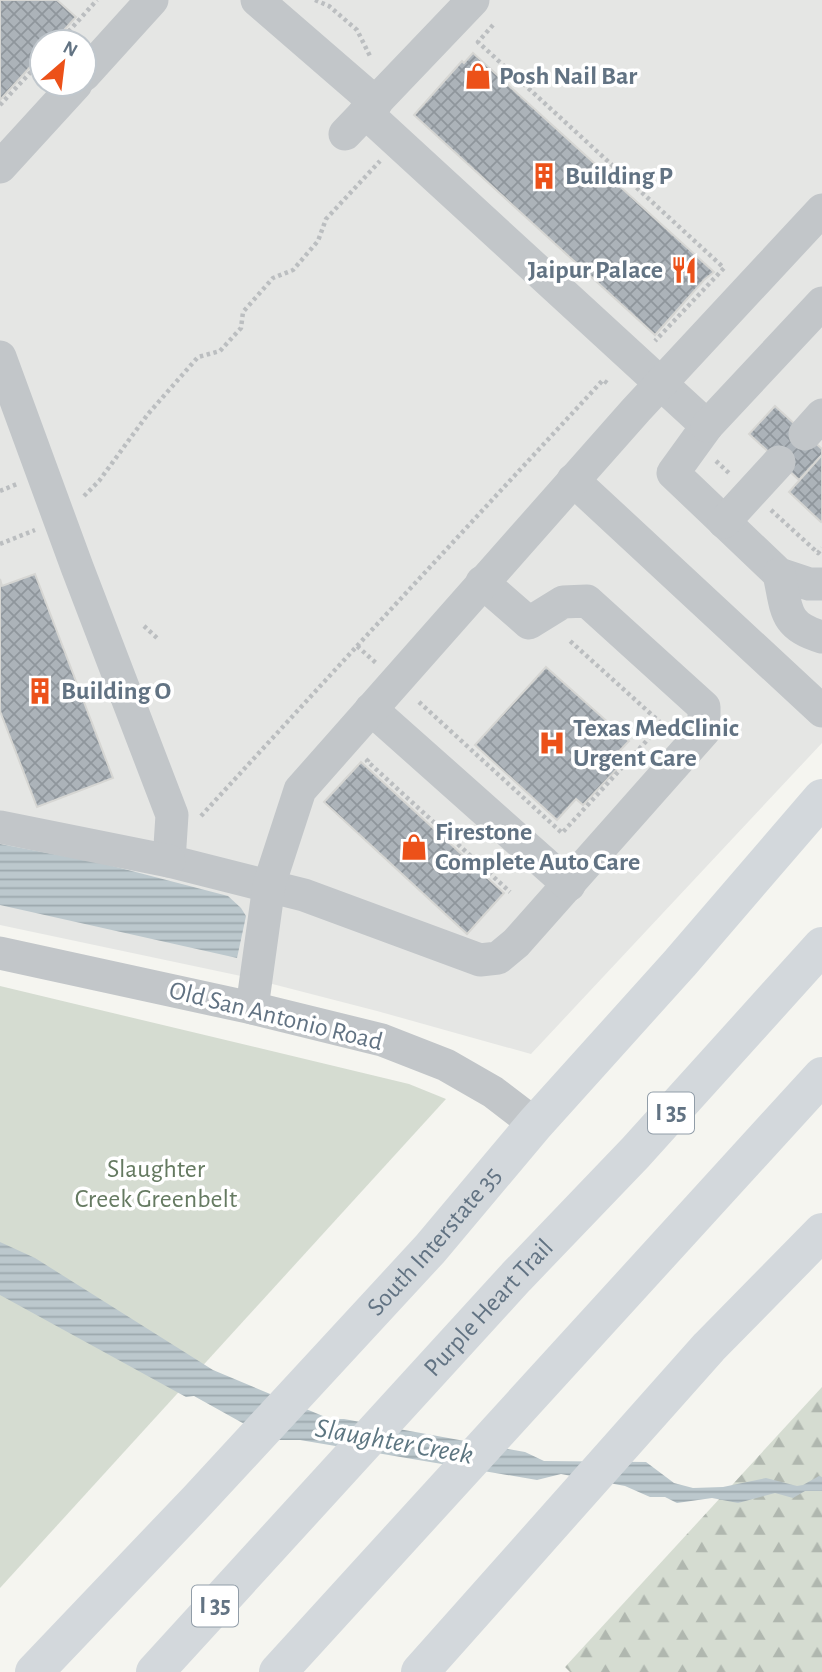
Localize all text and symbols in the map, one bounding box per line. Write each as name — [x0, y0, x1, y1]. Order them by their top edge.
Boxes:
north arrow — [28, 28, 98, 98]
text: N — [60, 38, 81, 61]
shop icon: Posh Nail Bar — [463, 61, 493, 91]
place label: Posh Nail Bar — [499, 63, 637, 89]
building icon: Building P — [529, 161, 559, 191]
place label: Building P — [565, 163, 673, 189]
restaurant icon: Jaipur Palace — [669, 255, 699, 285]
place label: Jaipur Palace — [528, 257, 663, 283]
building icon: Building O — [25, 676, 55, 706]
place label: Building O — [61, 678, 171, 704]
place label: Texas MedClinic Urgent Care — [573, 715, 739, 771]
hospital icon: Texas MedClinic Urgent Care — [537, 728, 567, 758]
place label: Firestone Complete Auto Care — [435, 819, 640, 875]
shop icon: Firestone Complete Auto Care — [399, 832, 429, 862]
street label: Old San Antonio Road — [167, 977, 385, 1055]
road number: I 35 — [648, 1092, 694, 1134]
park label: Slaughter Creek Greenbelt — [75, 1156, 237, 1212]
street label: South Interstate 35 — [362, 1162, 506, 1321]
street label: Purple Heart Trail — [419, 1234, 558, 1381]
water label: Slaughter Creek — [313, 1414, 475, 1470]
road number: I 35 — [192, 1586, 238, 1626]

